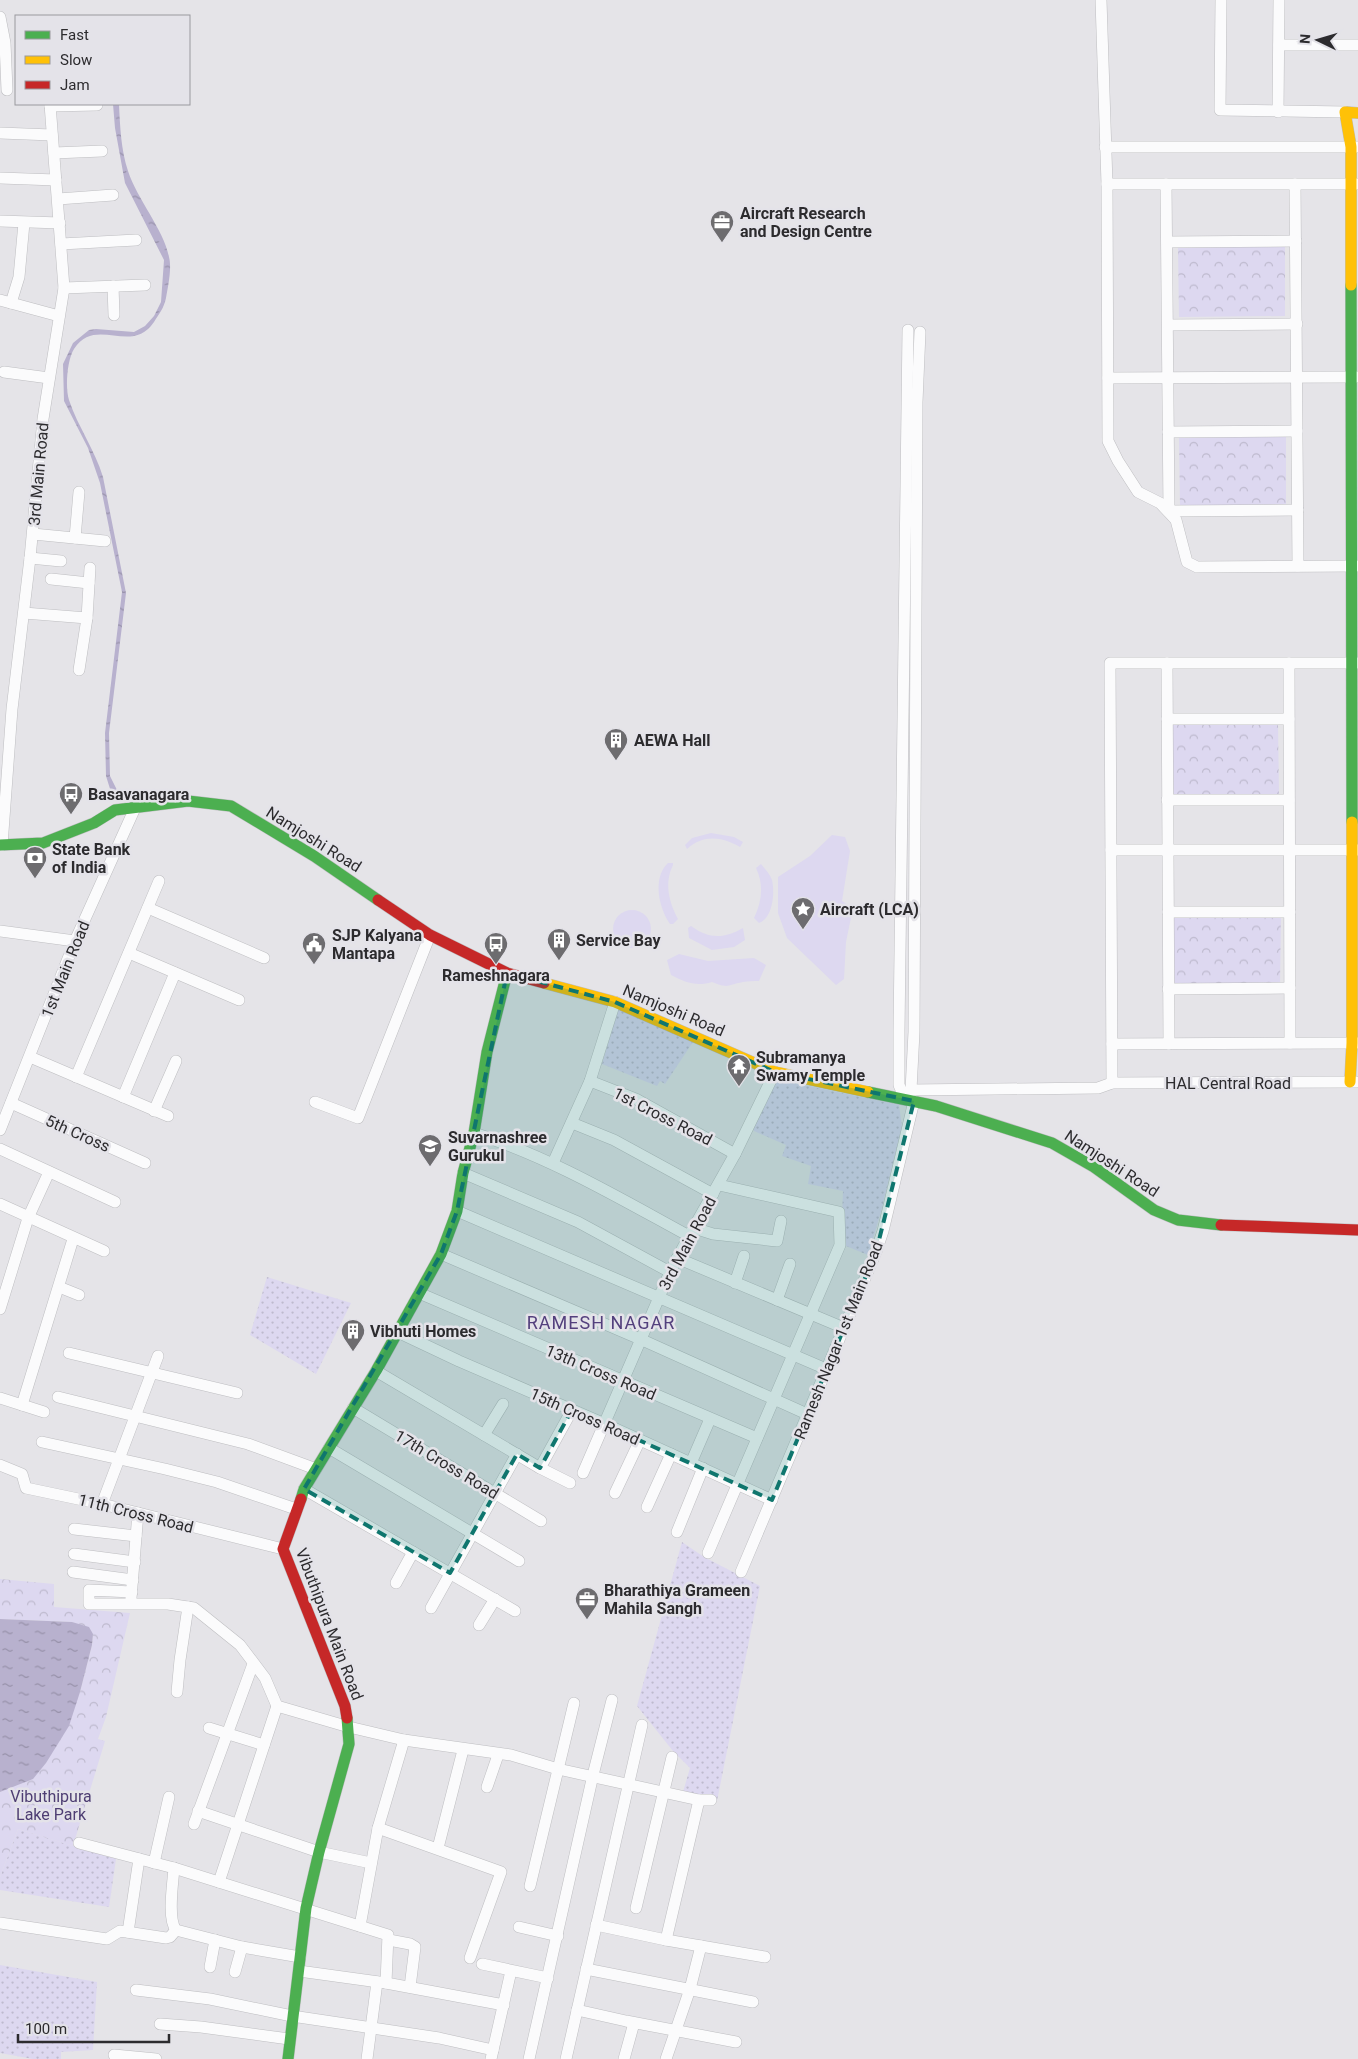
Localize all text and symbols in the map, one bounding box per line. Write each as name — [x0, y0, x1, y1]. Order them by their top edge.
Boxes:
legend — [15, 15, 190, 105]
north arrow — [1293, 15, 1343, 65]
text: Fast — [60, 26, 89, 44]
text: N — [1297, 33, 1313, 44]
text: Slow — [60, 51, 92, 69]
text: Jam — [60, 76, 90, 94]
place label: Aircraft Research and Design Centre — [740, 204, 872, 241]
office icon: Aircraft Research and Design Centre — [709, 209, 735, 243]
street label: 3rd Main Road — [25, 422, 52, 526]
building icon: AEWA Hall — [603, 727, 629, 761]
place label: AEWA Hall — [634, 731, 710, 750]
bus stop icon: Basavanagara — [58, 781, 84, 815]
place label: Basavanagara — [88, 785, 190, 804]
street label: Namjoshi Road — [263, 803, 365, 876]
place label: State Bank of India — [52, 840, 131, 877]
bank icon: State Bank of India — [22, 845, 48, 879]
place icon: Aircraft (LCA) — [790, 896, 816, 930]
place label: Aircraft (LCA) — [820, 900, 919, 919]
street label: 1st Main Road — [37, 918, 93, 1020]
place label: SJP Kalyana Mantapa — [332, 926, 423, 963]
building icon: Service Bay — [546, 927, 572, 961]
public building icon: SJP Kalyana Mantapa — [301, 931, 327, 965]
bus stop icon: Rameshnagara — [483, 931, 509, 965]
place label: Service Bay — [576, 931, 661, 950]
place label: Rameshnagara — [442, 966, 550, 985]
street label: Namjoshi Road — [620, 980, 728, 1040]
place label: Subramanya Swamy Temple — [756, 1048, 866, 1085]
temple icon: Subramanya Swamy Temple — [726, 1053, 752, 1087]
street label: HAL Central Road — [1165, 1074, 1291, 1093]
street label: 1st Cross Road — [610, 1083, 715, 1150]
street label: 5th Cross — [43, 1111, 113, 1156]
street label: Namjoshi Road — [1061, 1126, 1163, 1201]
place label: Suvarnashree Gurukul — [448, 1128, 547, 1165]
school or university icon: Suvarnashree Gurukul — [417, 1133, 443, 1167]
street label: 3rd Main Road — [655, 1193, 720, 1293]
street label: Ramesh Nagar 1st Main Road — [790, 1238, 887, 1442]
district label: RAMESH NAGAR — [527, 1312, 675, 1333]
building icon: Vibhuti Homes — [340, 1318, 366, 1352]
place label: Vibhuti Homes — [370, 1322, 476, 1341]
street label: 13th Cross Road — [543, 1341, 659, 1404]
street label: 15th Cross Road — [527, 1384, 643, 1449]
street label: 17th Cross Road — [391, 1426, 502, 1503]
street label: 11th Cross Road — [76, 1490, 195, 1537]
street label: Vibuthipura Main Road — [292, 1545, 367, 1703]
place label: Bharathiya Grameen Mahila Sangh — [604, 1581, 750, 1618]
office icon: Bharathiya Grameen Mahila Sangh — [574, 1586, 600, 1620]
park label: Vibuthipura Lake Park — [10, 1787, 92, 1824]
scale bar — [18, 2012, 169, 2044]
text: 100 m — [25, 2020, 67, 2038]

